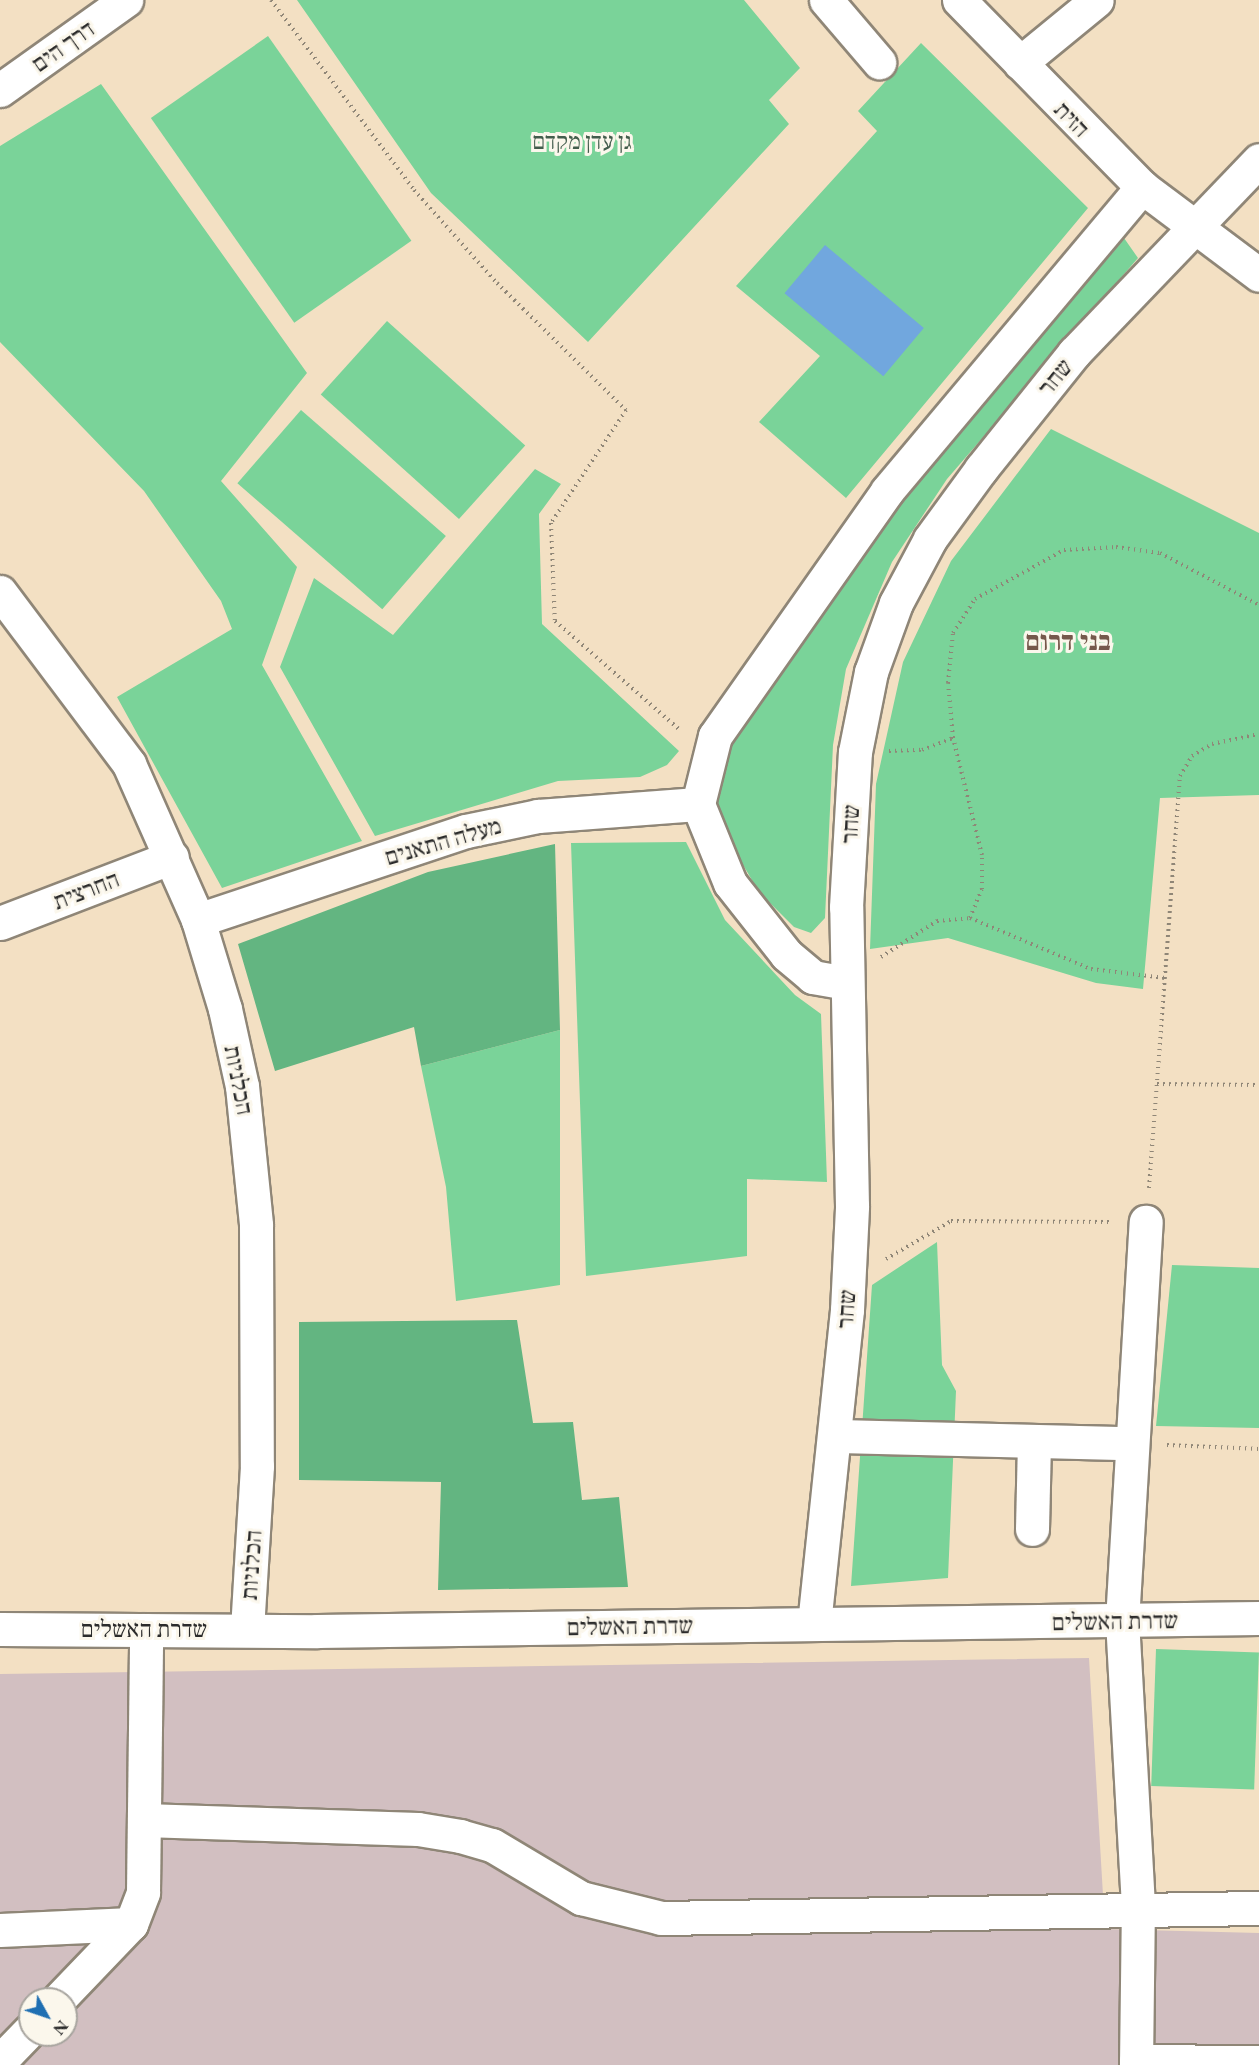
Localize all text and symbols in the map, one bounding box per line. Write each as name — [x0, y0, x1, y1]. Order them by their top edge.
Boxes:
street label: דרך הים — [26, 14, 100, 78]
street label: הזית — [1048, 95, 1096, 143]
park label: גן עדן מקדם — [532, 127, 632, 155]
street label: שחר — [1031, 353, 1079, 401]
district label: בני דרום — [1025, 625, 1111, 657]
street label: שחר — [835, 804, 865, 844]
street label: מעלה התאנים — [381, 811, 505, 871]
street label: החרצית — [49, 864, 123, 916]
street label: הכלניות — [218, 1043, 260, 1117]
street label: שחר — [830, 1288, 862, 1330]
street label: הכלניות — [234, 1529, 268, 1601]
street label: שדרת האשלים — [1052, 1605, 1178, 1637]
street label: שדרת האשלים — [567, 1610, 693, 1642]
street label: שדרת האשלים — [81, 1615, 207, 1643]
north arrow — [18, 1987, 78, 2047]
text: N — [48, 2016, 73, 2039]

